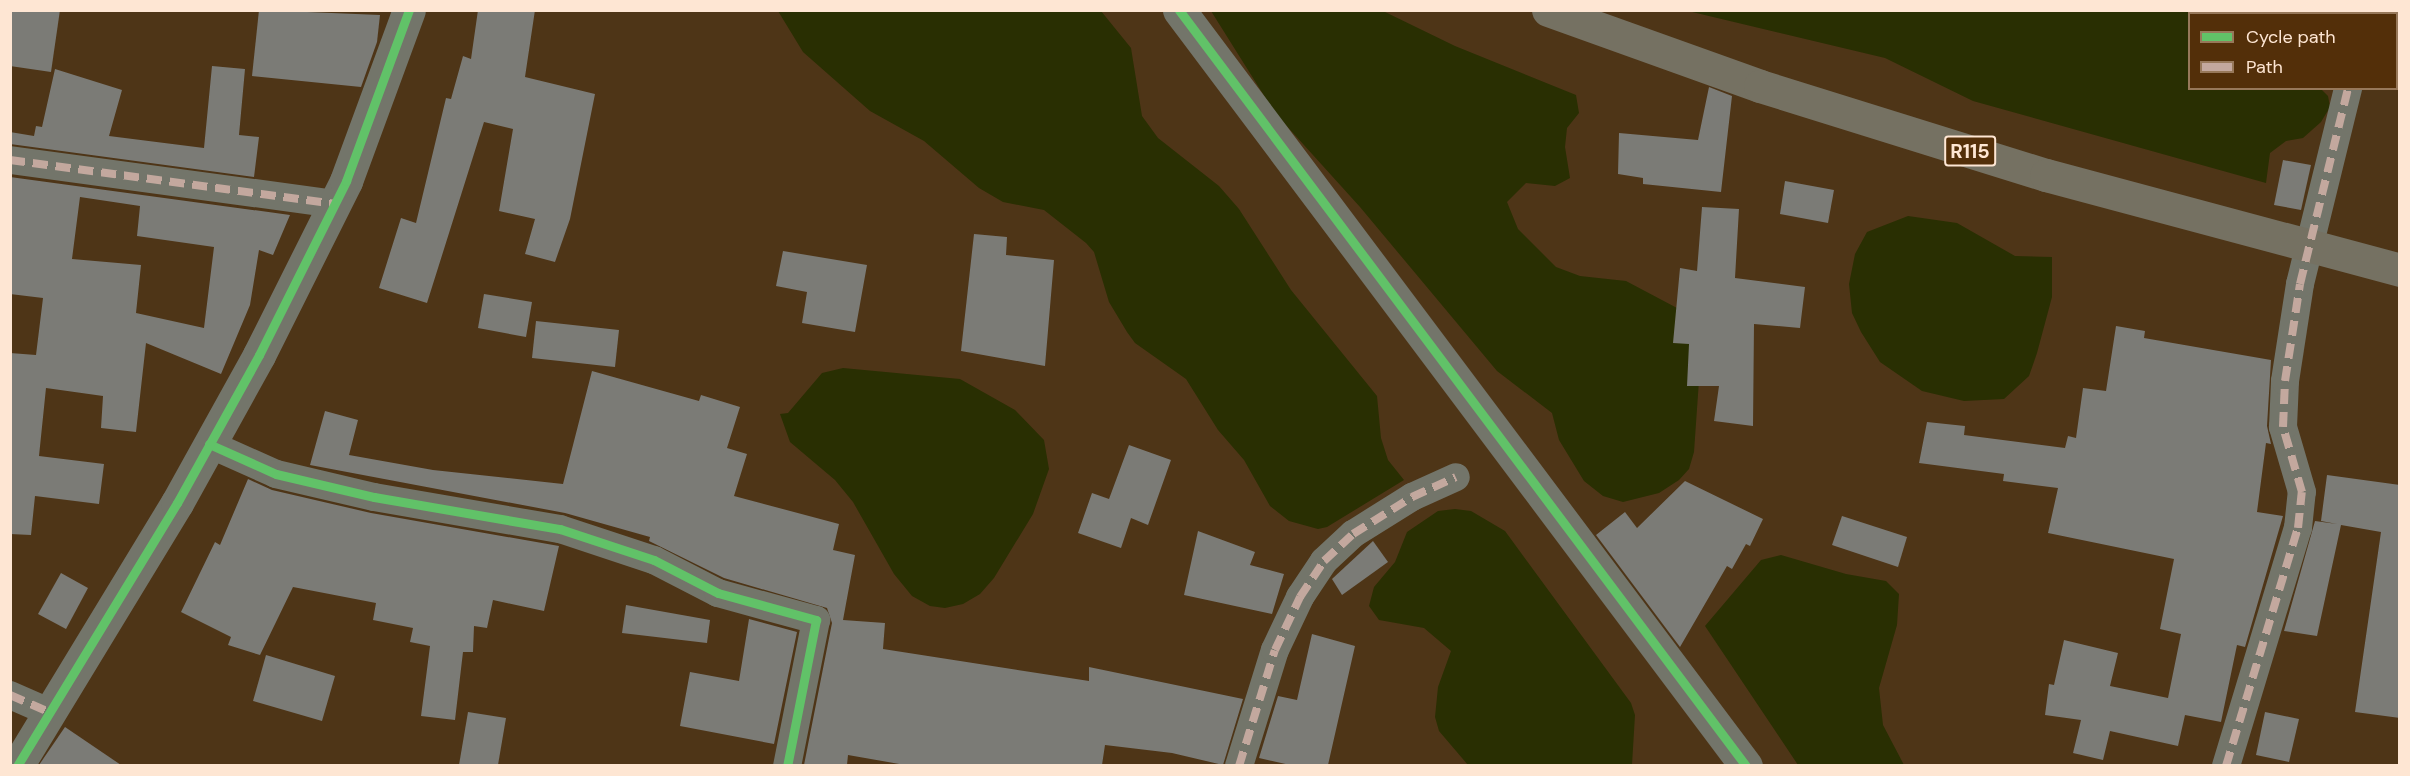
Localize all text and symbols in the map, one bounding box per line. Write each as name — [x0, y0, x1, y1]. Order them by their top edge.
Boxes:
legend — [2188, 12, 2398, 90]
text: Cycle path — [2246, 25, 2336, 49]
text: Path — [2246, 55, 2283, 79]
road number: R115 — [1943, 134, 1997, 168]

